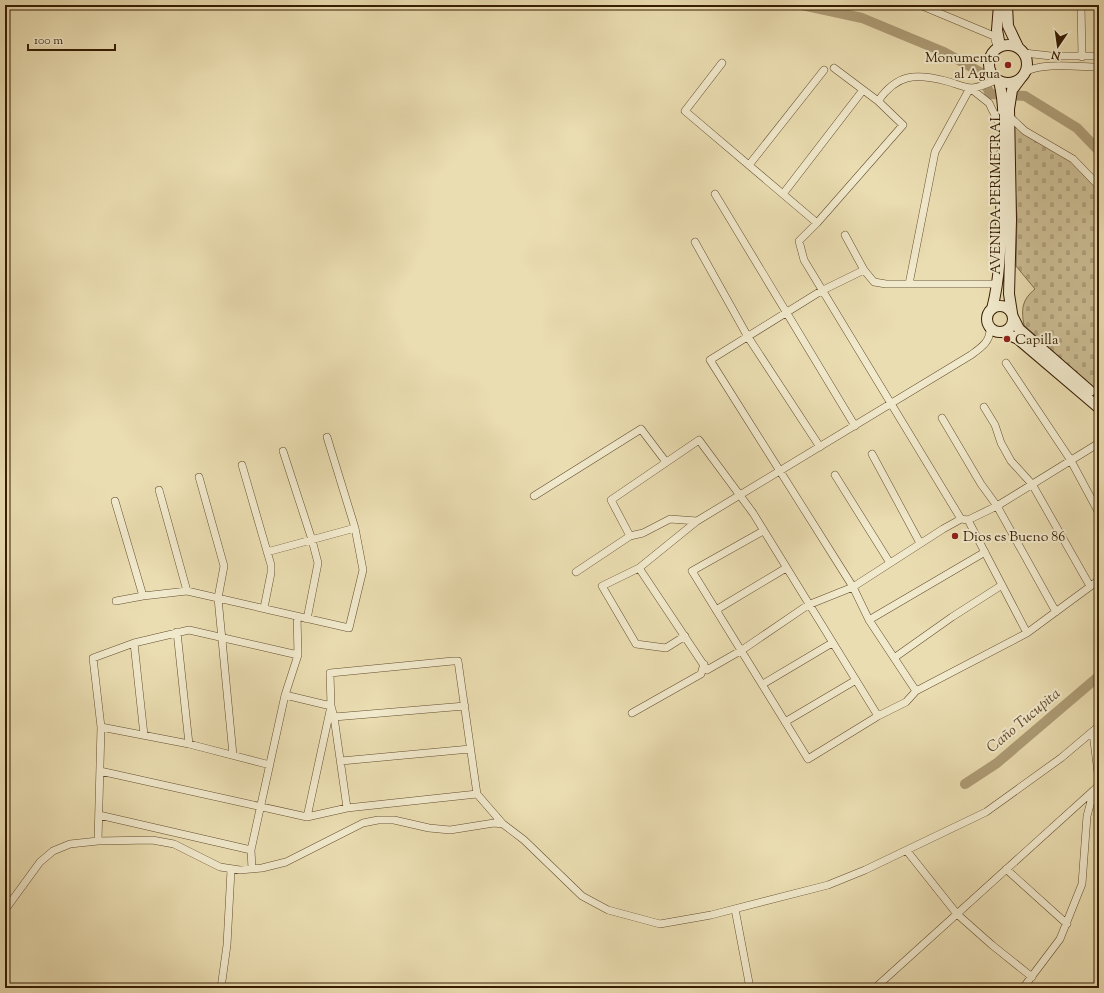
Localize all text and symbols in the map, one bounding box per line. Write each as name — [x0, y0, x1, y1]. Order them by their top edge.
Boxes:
scale bar — [28, 26, 115, 52]
north arrow — [1038, 26, 1078, 66]
text: 100 m — [34, 32, 63, 50]
text: N — [1050, 46, 1063, 64]
place label: Monumento al Agua — [925, 49, 1001, 85]
marker: Monumento al Agua — [1003, 60, 1013, 70]
street label: AVENIDA PERIMETRAL — [987, 113, 1007, 275]
place label: Capilla — [1015, 331, 1059, 351]
marker: Capilla — [1002, 334, 1012, 344]
place label: Dios es Bueno 86 — [963, 528, 1065, 548]
marker: Dios es Bueno 86 — [950, 531, 960, 541]
water label: Caño Tucupita — [983, 684, 1066, 758]

